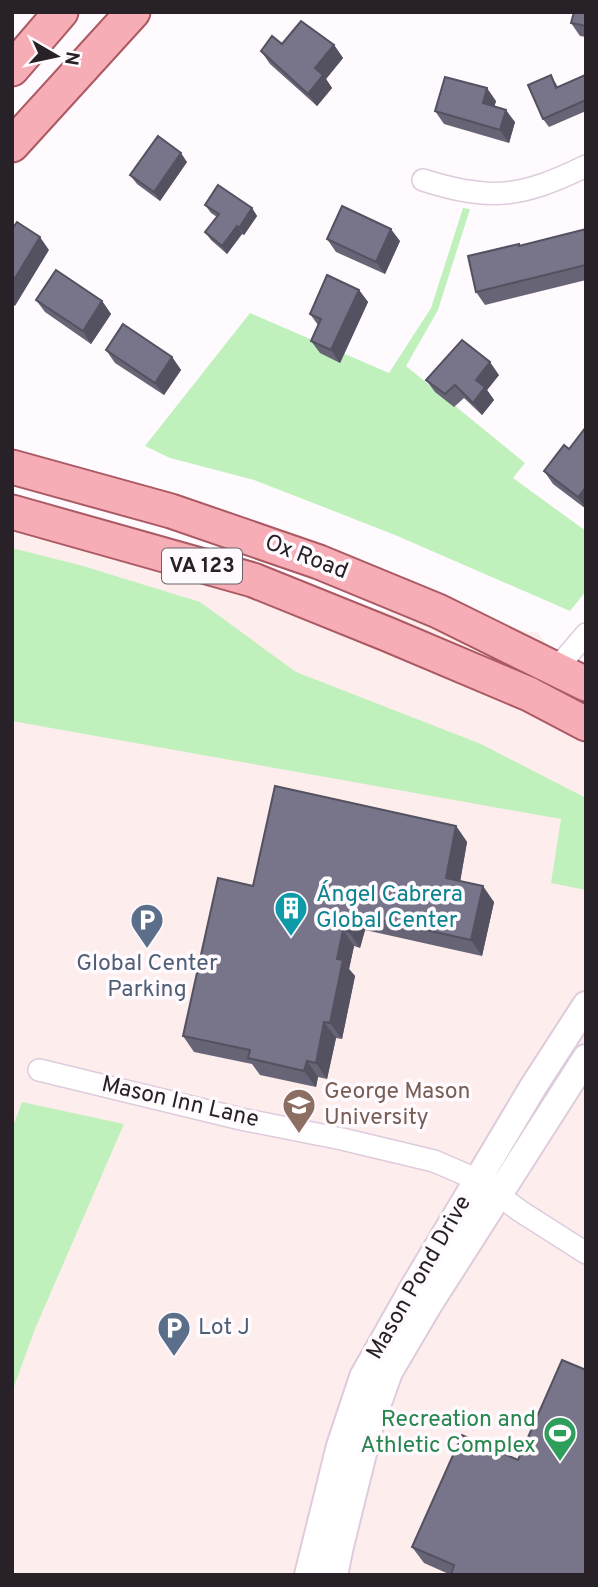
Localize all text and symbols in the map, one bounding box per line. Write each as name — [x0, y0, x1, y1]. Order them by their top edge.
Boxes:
north arrow — [21, 21, 91, 91]
text: N — [58, 50, 84, 67]
street label: Ox Road — [260, 529, 352, 587]
road number: VA 123 — [162, 548, 242, 584]
place label: Ángel Cabrera Global Center — [316, 880, 463, 936]
building icon: Ángel Cabrera Global Center — [272, 889, 310, 938]
parking icon: Global Center Parking — [128, 901, 166, 950]
place label: Global Center Parking — [76, 950, 218, 1005]
street label: Mason Inn Lane — [99, 1071, 261, 1135]
place label: George Mason University — [324, 1078, 470, 1133]
school or university icon: George Mason University — [280, 1086, 318, 1135]
street label: Mason Pond Drive — [361, 1191, 479, 1365]
parking icon: Lot J — [155, 1309, 193, 1358]
place label: Lot J — [198, 1314, 250, 1343]
place label: Recreation and Athletic Complex — [360, 1406, 536, 1461]
sports icon: Recreation and Athletic Complex — [541, 1414, 579, 1463]

